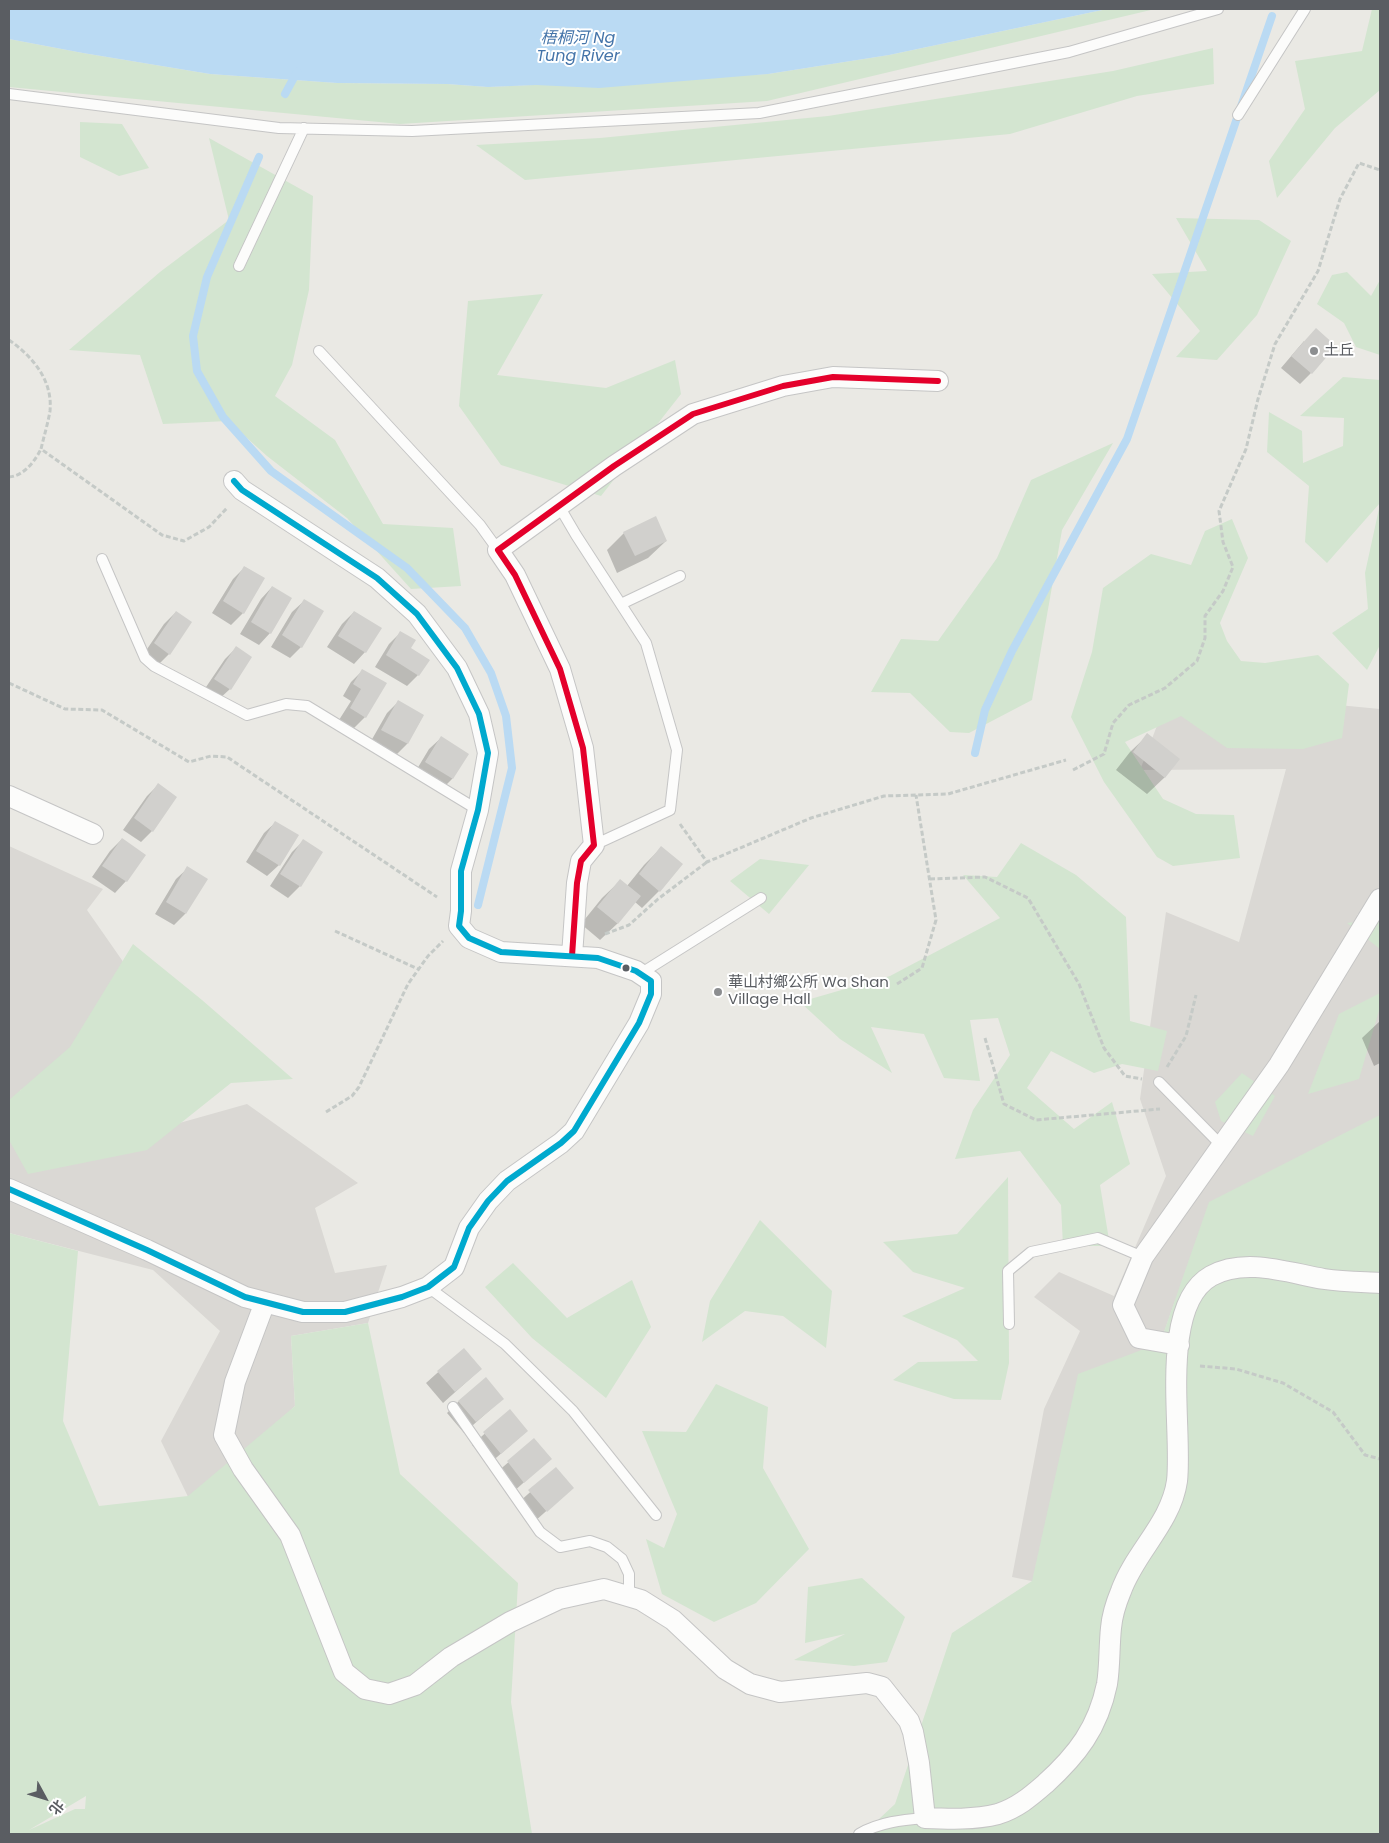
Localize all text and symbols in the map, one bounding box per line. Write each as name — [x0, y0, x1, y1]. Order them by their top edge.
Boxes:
water label: 梧桐河 Ng Tung River — [536, 29, 620, 67]
place label: 土丘 — [1324, 342, 1354, 360]
marker: 土丘 — [1308, 345, 1320, 357]
unlabelled marker — [621, 963, 631, 973]
place label: 華山村鄉公所 Wa Shan Village Hall — [728, 974, 889, 1009]
marker: 華山村鄉公所 Wa Shan Village Hall — [712, 986, 724, 998]
north arrow — [20, 1773, 70, 1823]
text: 北 — [44, 1796, 69, 1819]

